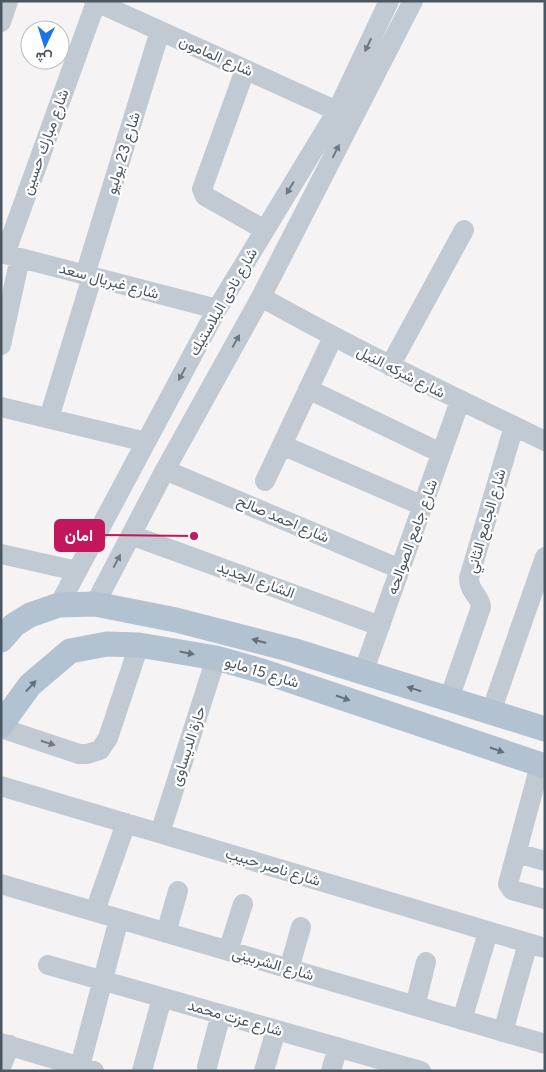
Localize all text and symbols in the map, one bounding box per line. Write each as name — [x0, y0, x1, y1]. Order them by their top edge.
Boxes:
north arrow — [20, 20, 70, 70]
street label: شارع المامون — [176, 33, 255, 82]
one-way arrow — [364, 38, 372, 52]
text: ش — [35, 47, 53, 66]
street label: شارع مبارك حسين — [18, 87, 74, 198]
street label: شارع 23 يوليو — [103, 110, 146, 197]
one-way arrow — [332, 143, 340, 158]
one-way arrow — [286, 181, 295, 194]
street label: شارع نادى البلاستيك — [186, 245, 263, 360]
street label: شارع غبريال سعد — [57, 260, 161, 305]
one-way arrow — [232, 334, 240, 348]
street label: شارع شركه النيل — [353, 343, 448, 404]
one-way arrow — [178, 366, 186, 381]
street label: شارع الجامع الثاني — [463, 467, 513, 576]
street label: شارع جامع الصوالحه — [384, 477, 443, 598]
street label: شارع احمد صالح — [233, 492, 332, 548]
callout: امان — [55, 520, 104, 551]
text: امان — [65, 527, 93, 547]
one-way arrow — [113, 554, 122, 568]
street label: الشارع الجديد — [214, 559, 297, 604]
one-way arrow — [252, 637, 267, 645]
one-way arrow — [180, 649, 196, 657]
street label: شارع 15 مايو — [222, 653, 301, 694]
one-way arrow — [25, 680, 37, 692]
one-way arrow — [407, 684, 422, 692]
one-way arrow — [336, 694, 351, 702]
street label: حارة الديساوى — [168, 704, 211, 789]
one-way arrow — [40, 740, 55, 748]
one-way arrow — [490, 747, 505, 755]
street label: شارع ناصر حبيب — [223, 845, 323, 892]
street label: شارع الشربينى — [229, 945, 316, 986]
street label: شارع عزت محمد — [185, 997, 284, 1042]

